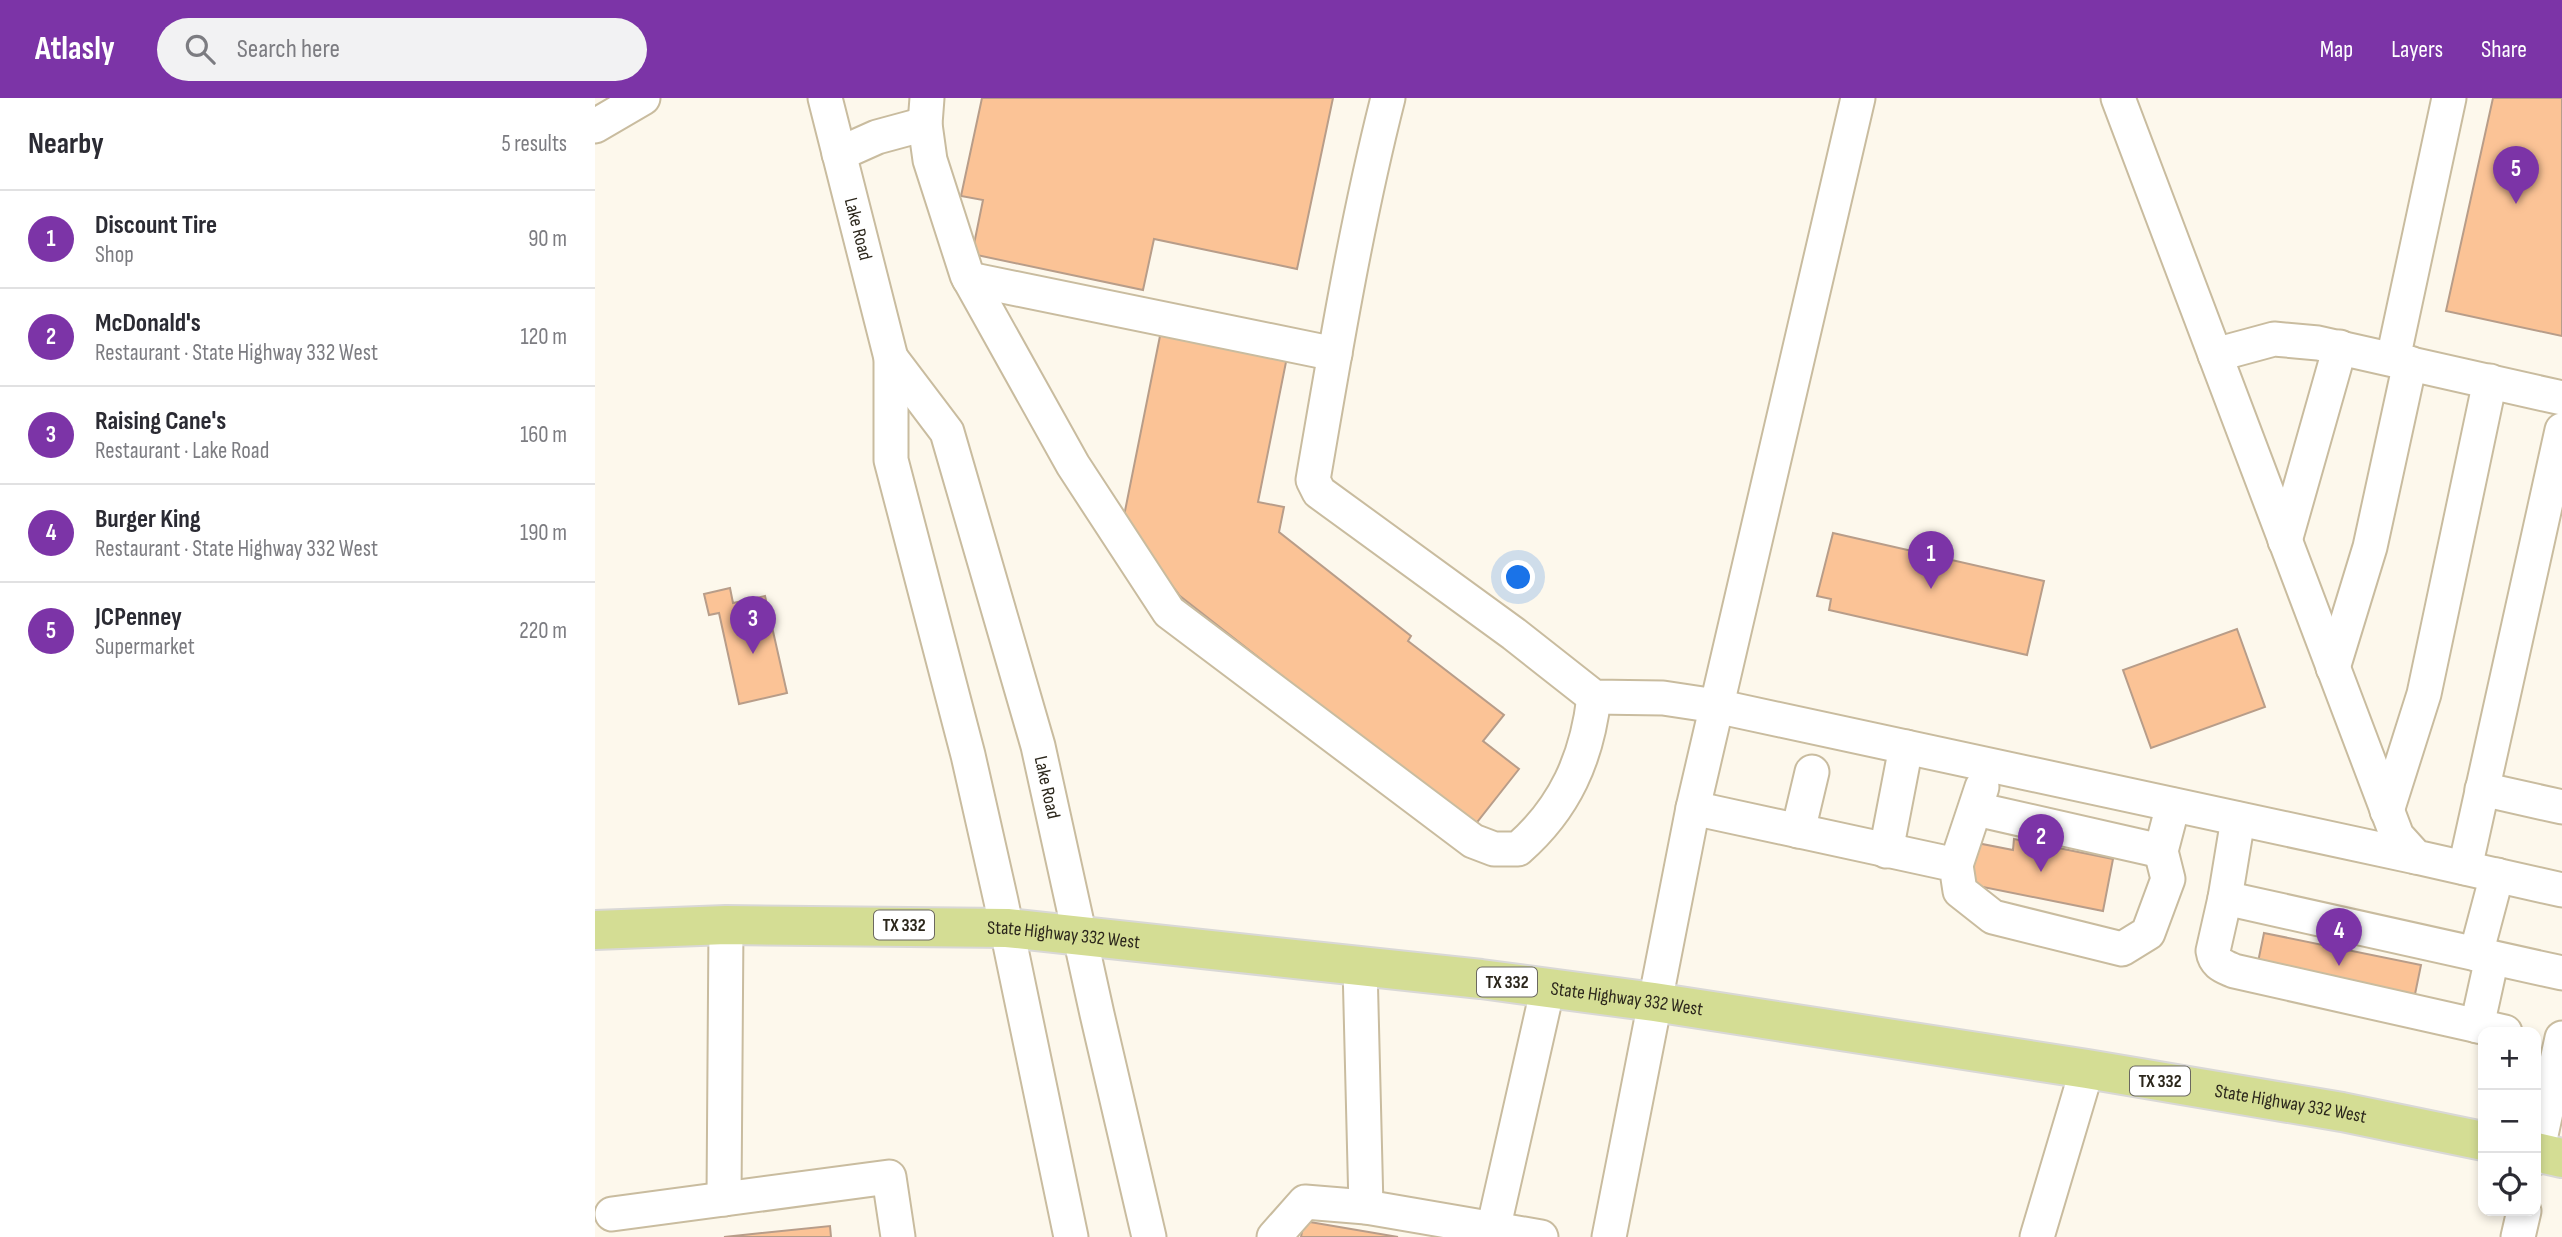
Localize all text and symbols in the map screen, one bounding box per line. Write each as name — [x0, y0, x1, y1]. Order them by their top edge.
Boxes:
search box — [157, 18, 647, 81]
text: Atlasly — [35, 29, 115, 69]
icon: search — [181, 30, 219, 68]
text: Search here — [237, 34, 340, 65]
text: Map — [2320, 35, 2353, 64]
text: Layers — [2391, 35, 2443, 64]
text: Share — [2481, 35, 2527, 64]
text: Nearby — [28, 126, 104, 162]
text: 5 results — [501, 130, 567, 158]
pin: 5 — [2493, 146, 2539, 204]
street label: Lake Road — [839, 195, 877, 263]
text: Discount Tire — [95, 210, 217, 241]
text: 1 — [46, 225, 56, 253]
text: 90 m — [528, 225, 567, 253]
text: Shop — [95, 241, 134, 269]
text: McDonald's — [95, 308, 201, 339]
text: 2 — [46, 323, 56, 351]
text: 120 m — [521, 323, 567, 351]
text: Restaurant · State Highway 332 West — [95, 339, 378, 367]
text: Raising Cane's — [95, 406, 226, 437]
text: 3 — [46, 421, 56, 449]
text: 160 m — [520, 421, 567, 449]
text: Restaurant · Lake Road — [95, 437, 269, 465]
text: Burger King — [95, 504, 201, 535]
text: 4 — [46, 519, 56, 547]
text: 190 m — [520, 519, 567, 547]
pin: 1 — [1908, 531, 1954, 589]
text: Restaurant · State Highway 332 West — [95, 535, 378, 563]
your location — [1501, 560, 1535, 594]
pin: 3 — [730, 596, 776, 654]
text: JCPenney — [95, 602, 182, 633]
text: 5 — [46, 617, 56, 645]
text: 220 m — [519, 617, 567, 645]
text: Supermarket — [95, 633, 195, 661]
street label: Lake Road — [1029, 754, 1065, 821]
pin: 2 — [2018, 814, 2064, 872]
pin: 4 — [2316, 908, 2362, 966]
road number: TX 332 — [874, 910, 934, 940]
street label: State Highway 332 West — [987, 916, 1141, 954]
road number: TX 332 — [1477, 968, 1537, 996]
street label: State Highway 332 West — [1549, 977, 1705, 1021]
map controls — [2478, 1027, 2541, 1216]
button: + — [2478, 1027, 2541, 1090]
road number: TX 332 — [2130, 1066, 2190, 1096]
street label: State Highway 332 West — [2213, 1079, 2369, 1128]
button: − — [2478, 1090, 2541, 1153]
button: locate — [2478, 1153, 2541, 1216]

